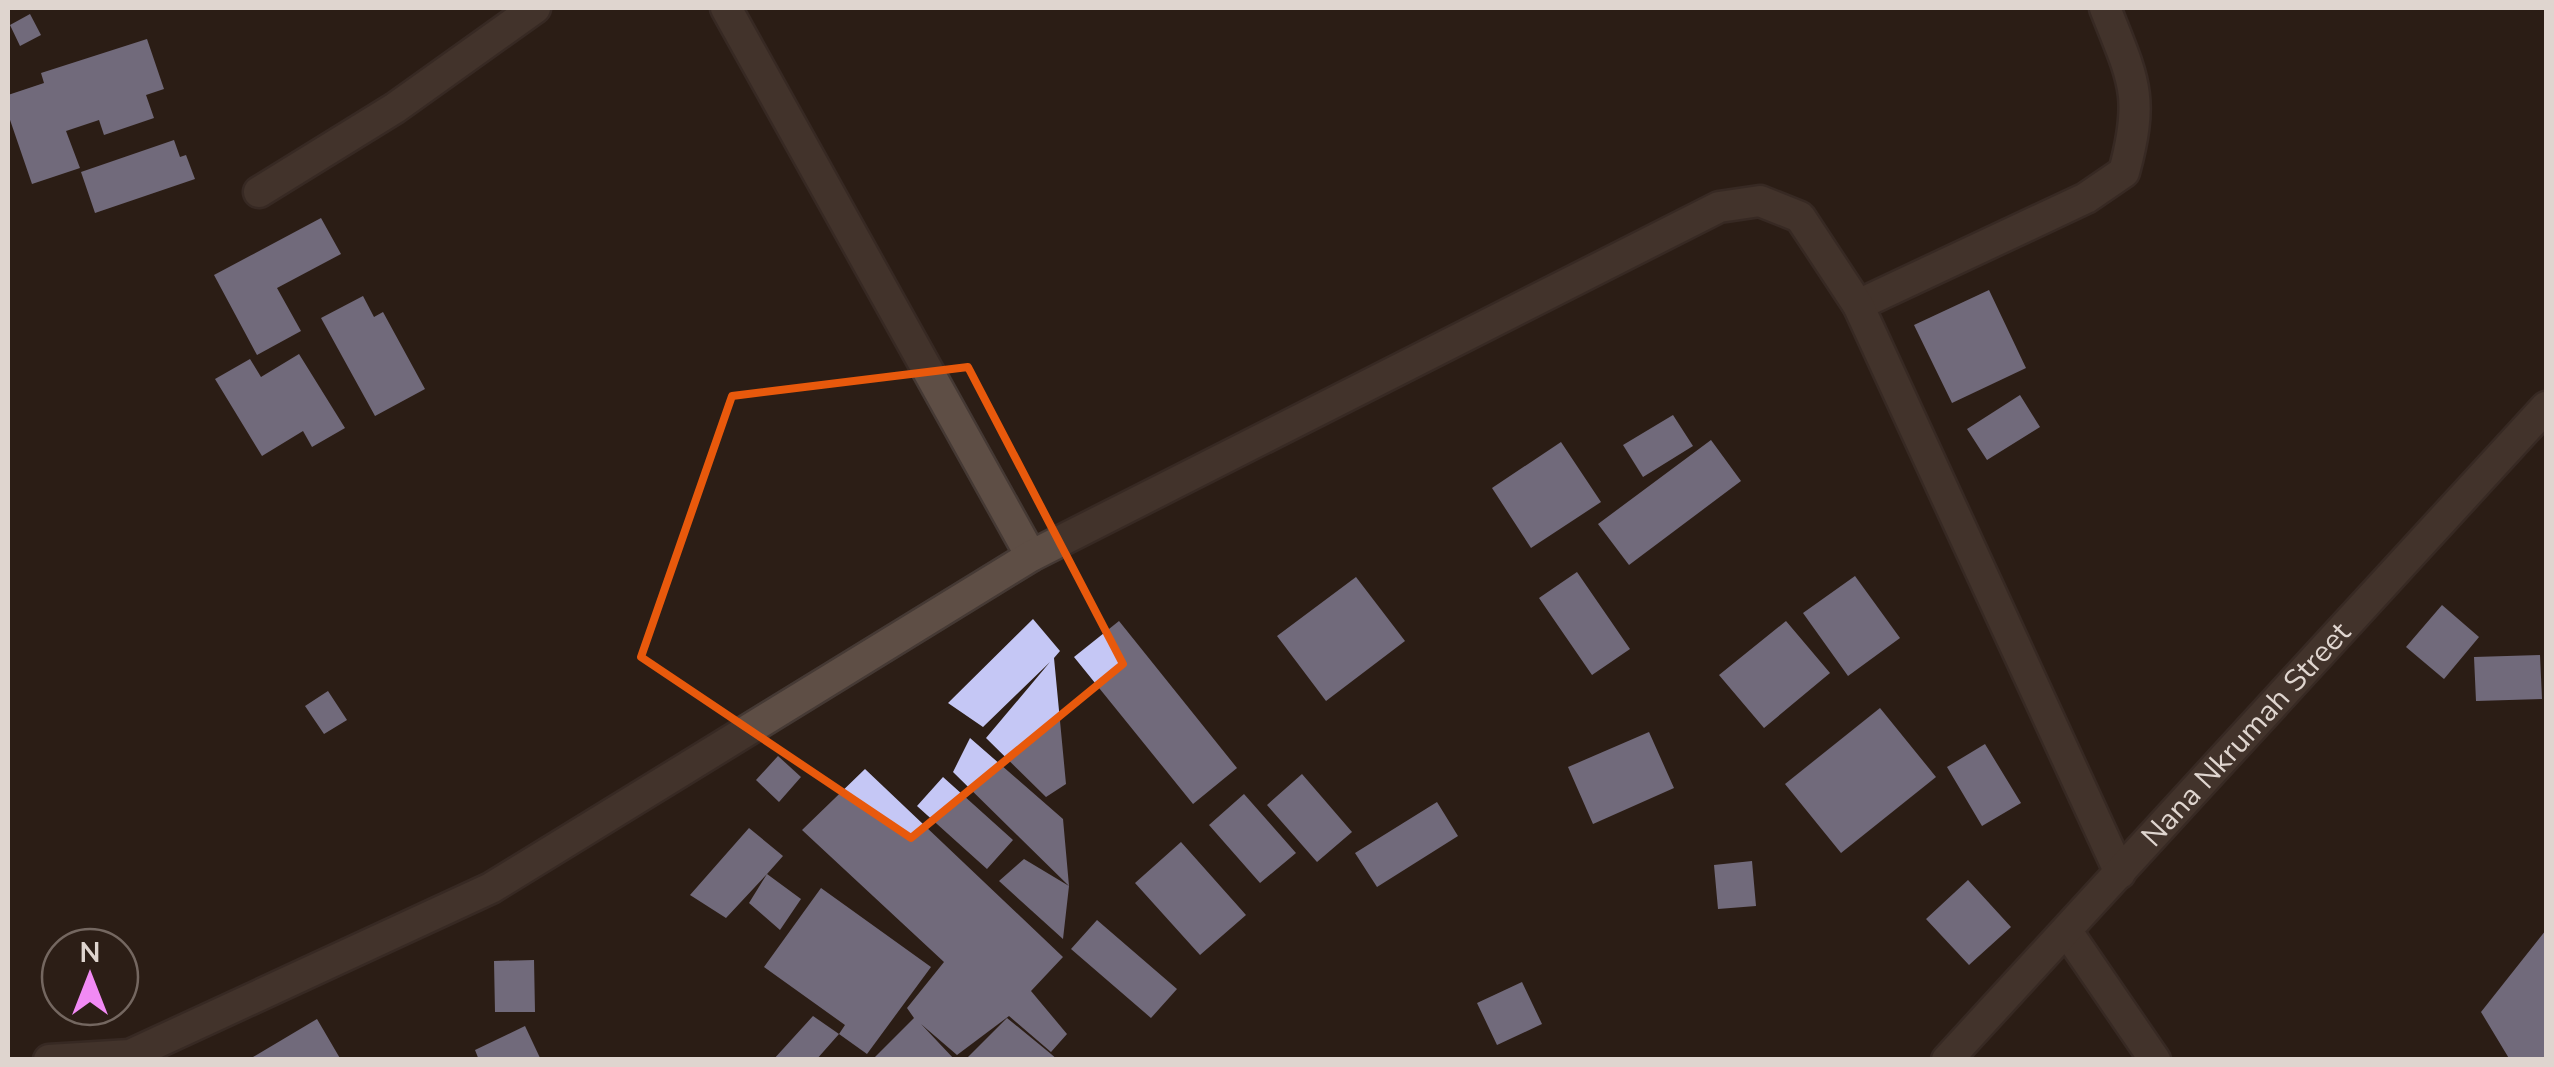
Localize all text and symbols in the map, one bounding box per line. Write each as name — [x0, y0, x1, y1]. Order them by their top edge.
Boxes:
street label: Nana Nkrumah Street — [2132, 613, 2360, 856]
north arrow — [40, 927, 140, 1027]
text: N — [80, 934, 100, 972]

